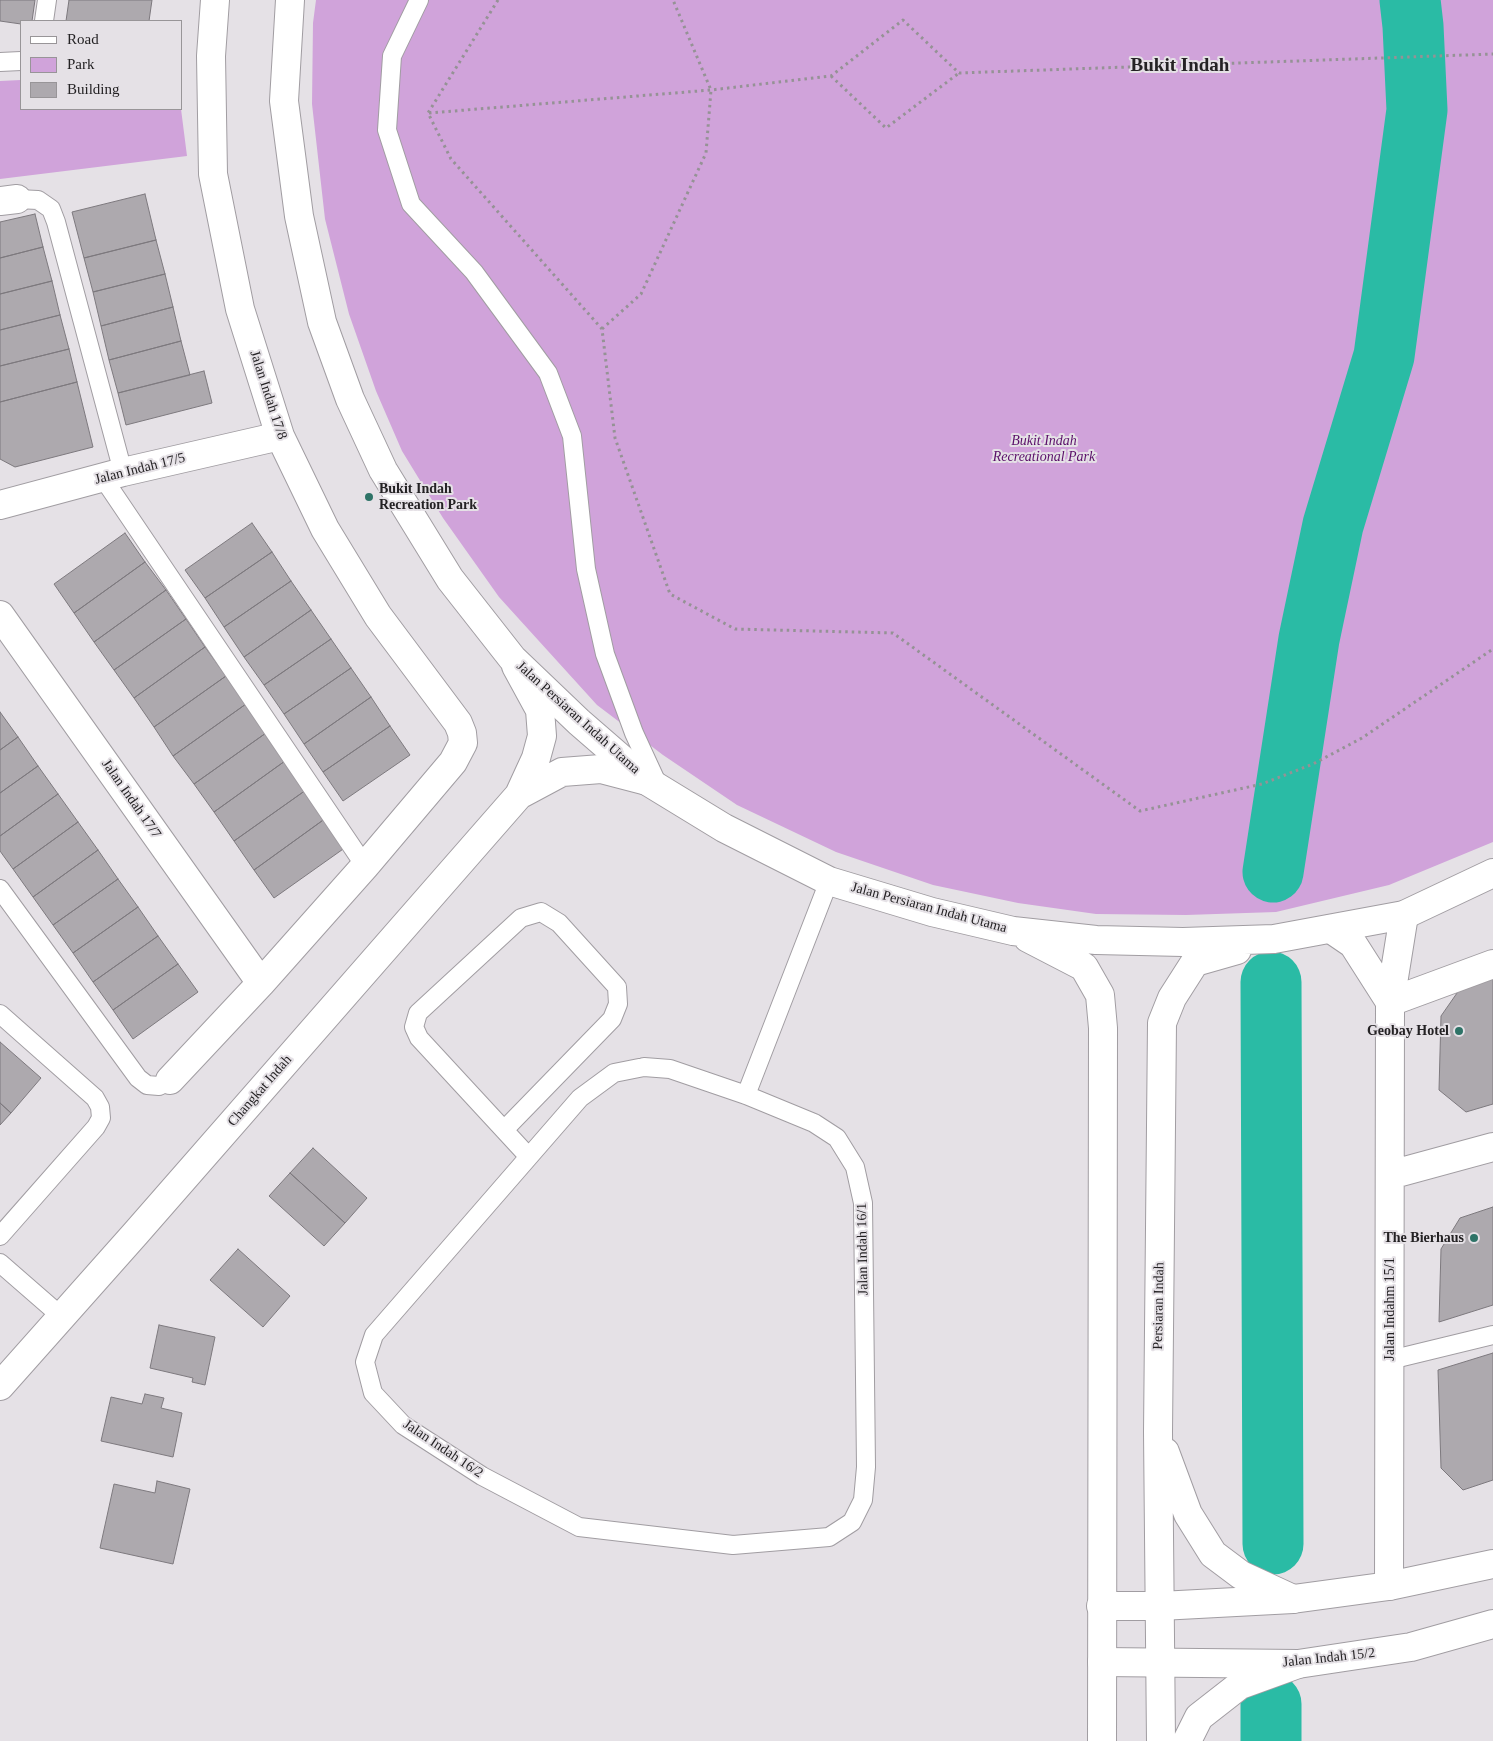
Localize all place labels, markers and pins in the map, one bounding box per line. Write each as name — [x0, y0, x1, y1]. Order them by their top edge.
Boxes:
place label: Bukit Indah Recreation Park — [379, 481, 477, 514]
marker: Bukit Indah Recreation Park — [363, 491, 375, 503]
place label: Geobay Hotel — [1367, 1023, 1449, 1039]
marker: Geobay Hotel — [1453, 1025, 1465, 1037]
place label: The Bierhaus — [1383, 1230, 1464, 1246]
marker: The Bierhaus — [1468, 1232, 1480, 1244]

